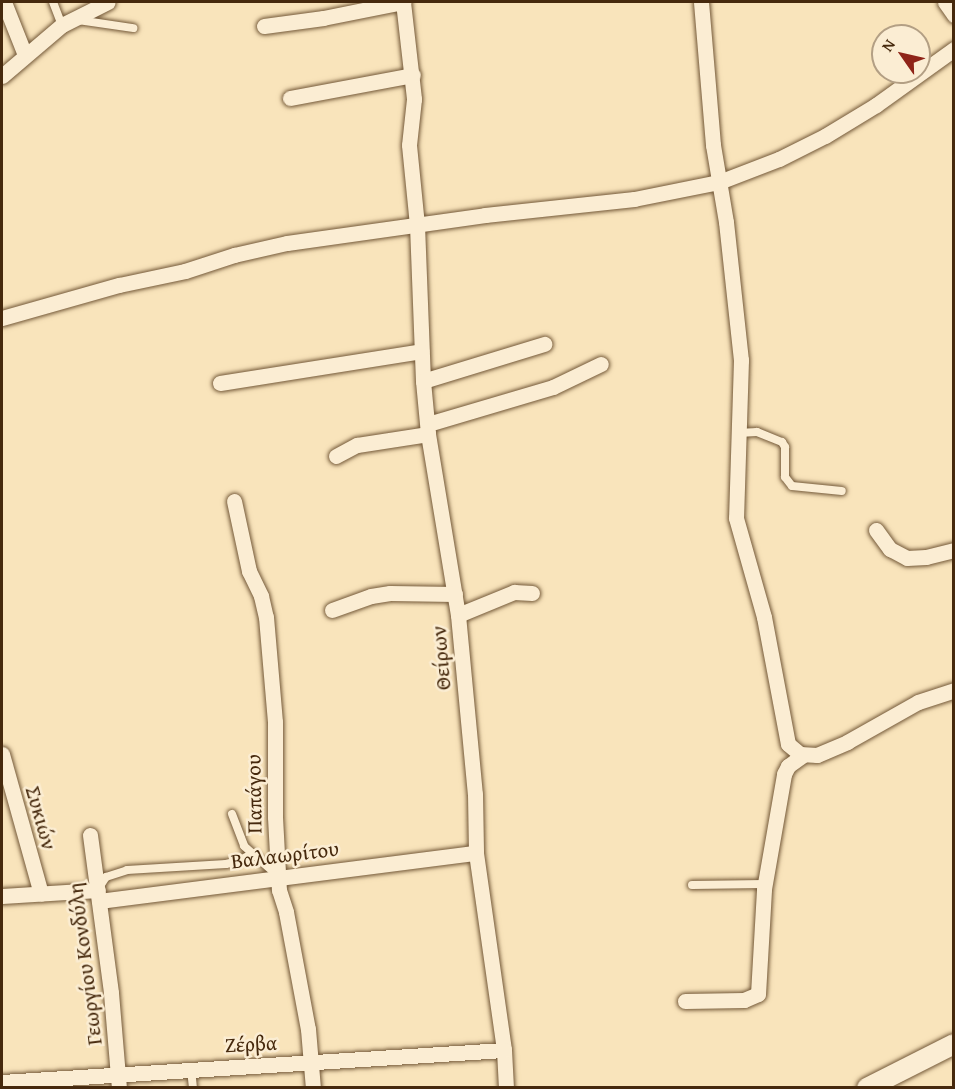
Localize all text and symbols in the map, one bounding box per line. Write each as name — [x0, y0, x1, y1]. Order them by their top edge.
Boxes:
north arrow — [871, 24, 931, 84]
text: N — [875, 34, 901, 56]
street label: Θείρων — [426, 625, 456, 691]
street label: Παπάγου — [241, 754, 267, 834]
street label: Συκιών — [20, 783, 62, 853]
street label: Βαλαωρίτου — [230, 836, 340, 874]
street label: Γεωργίου Κονδύλη — [63, 881, 107, 1047]
street label: Ζέρβα — [224, 1030, 278, 1058]

